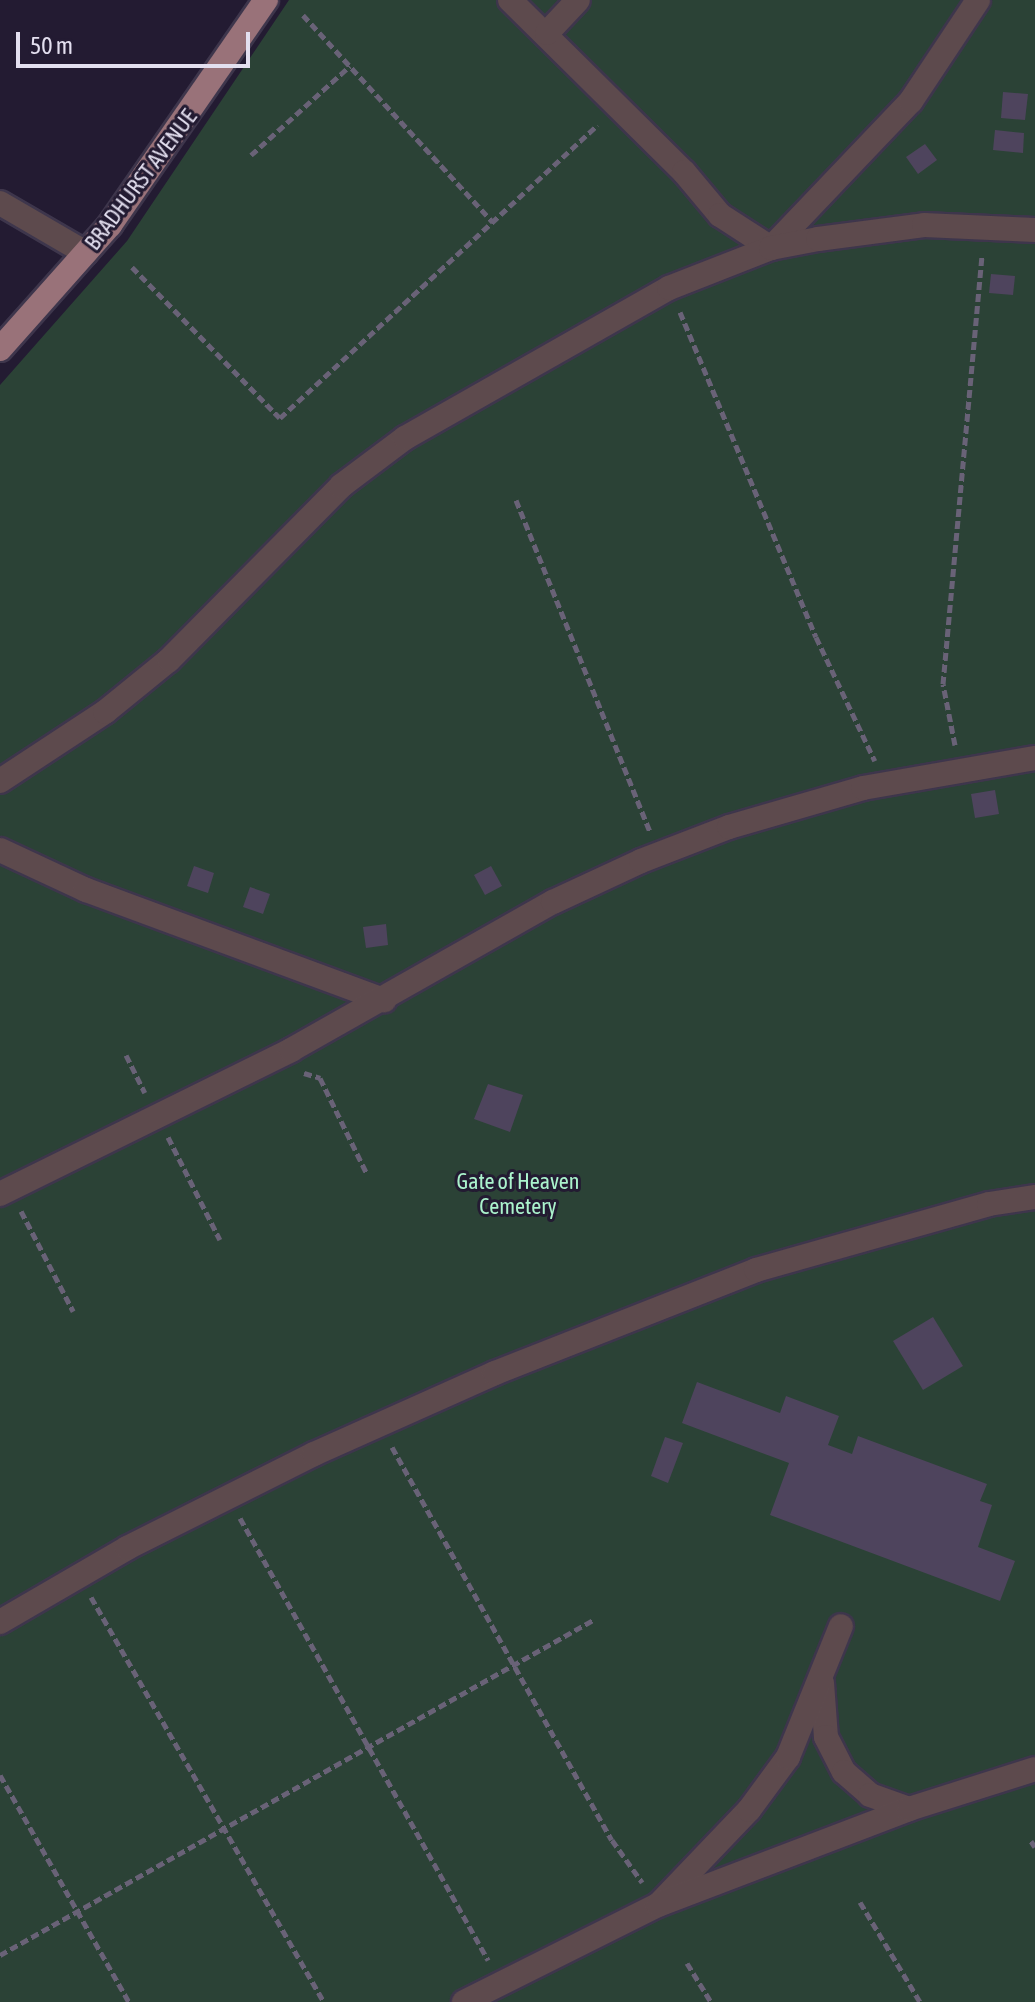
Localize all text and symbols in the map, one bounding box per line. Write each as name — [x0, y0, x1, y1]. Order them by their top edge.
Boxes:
scale bar — [20, 16, 254, 66]
text: 50 m — [30, 32, 73, 59]
street label: BRADHURST AVENUE — [80, 105, 202, 255]
park label: Gate of Heaven Cemetery — [457, 1168, 579, 1220]

